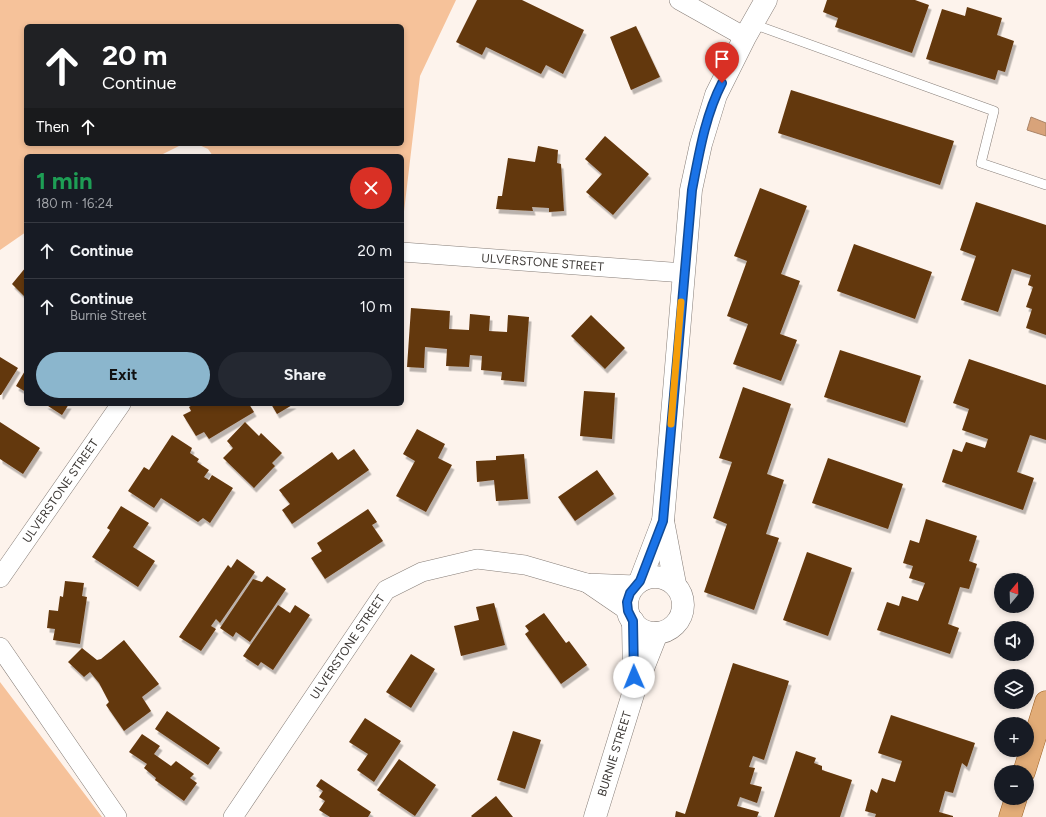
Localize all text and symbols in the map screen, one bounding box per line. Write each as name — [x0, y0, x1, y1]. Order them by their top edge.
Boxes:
text: 20 m — [102, 38, 167, 72]
icon: ahead — [36, 40, 88, 92]
pin — [705, 42, 739, 83]
icon: arrive — [711, 48, 733, 70]
text: Continue — [102, 72, 176, 94]
icon: ahead — [77, 116, 99, 138]
text: Then — [36, 118, 69, 136]
text: 1 min — [36, 166, 93, 195]
button: close — [350, 167, 392, 209]
text: 180 m · 16:24 — [36, 196, 113, 211]
icon: ahead — [36, 240, 58, 262]
text: Continue — [70, 242, 133, 260]
text: 20 m — [358, 242, 392, 260]
street label: ULVERSTONE STREET — [481, 251, 605, 274]
text: Continue — [70, 290, 133, 308]
icon: ahead — [36, 296, 58, 318]
text: 10 m — [360, 298, 392, 316]
text: Burnie Street — [70, 308, 147, 323]
button: Exit — [36, 352, 210, 398]
button: Share — [218, 352, 392, 398]
street label: ULVERSTONE STREET — [20, 436, 102, 545]
north arrow — [994, 573, 1034, 613]
map controls — [994, 573, 1034, 805]
street label: ULVERSTONE STREET — [307, 592, 388, 702]
button: sound — [994, 621, 1034, 661]
position arrow — [613, 656, 655, 698]
button: layers — [994, 669, 1034, 709]
street label: BURNIE STREET — [595, 709, 634, 798]
button: + — [994, 717, 1034, 757]
button: − — [994, 765, 1034, 805]

